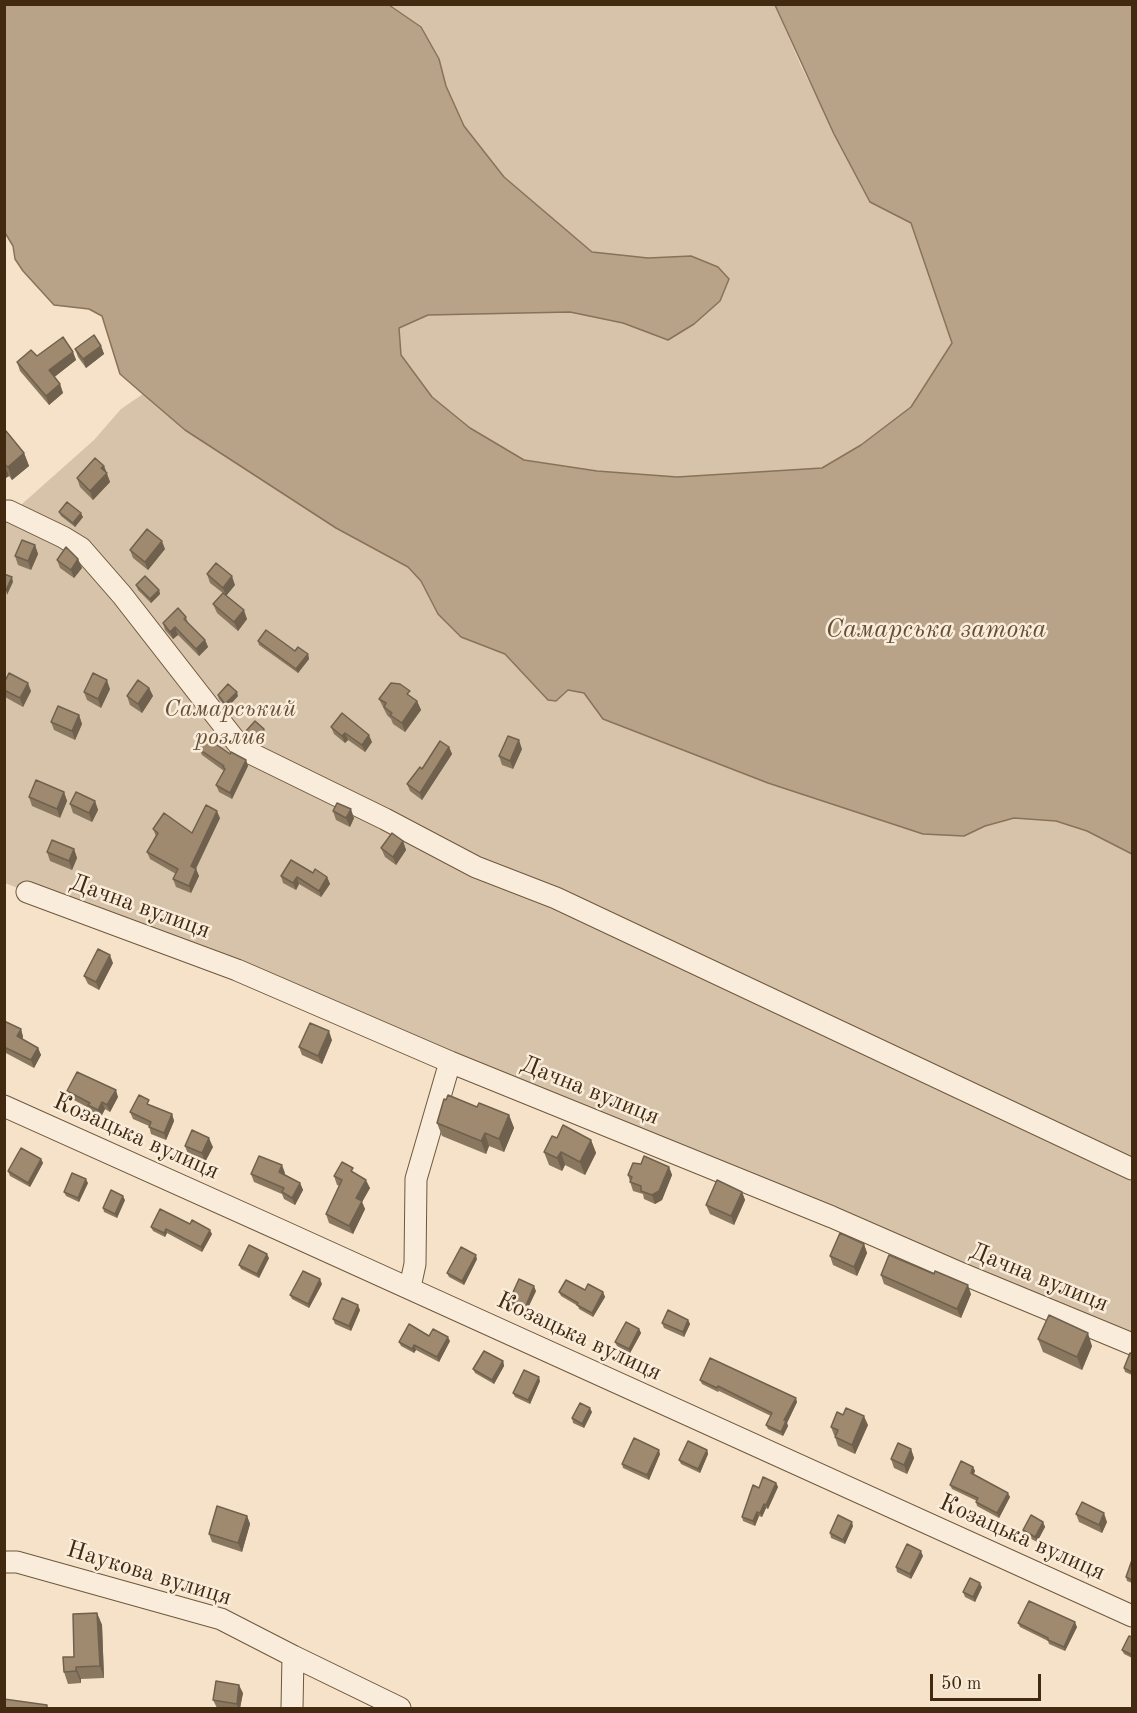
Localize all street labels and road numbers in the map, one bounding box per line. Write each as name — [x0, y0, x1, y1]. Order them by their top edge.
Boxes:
street label: Дачна вулиця — [66, 868, 214, 946]
street label: Дачна вулиця — [517, 1050, 663, 1132]
street label: Козацька вулиця — [48, 1087, 224, 1187]
street label: Дачна вулиця — [966, 1237, 1112, 1319]
street label: Козацька вулиця — [492, 1286, 666, 1388]
street label: Козацька вулиця — [934, 1488, 1110, 1588]
street label: Наукова вулиця — [63, 1535, 235, 1613]

